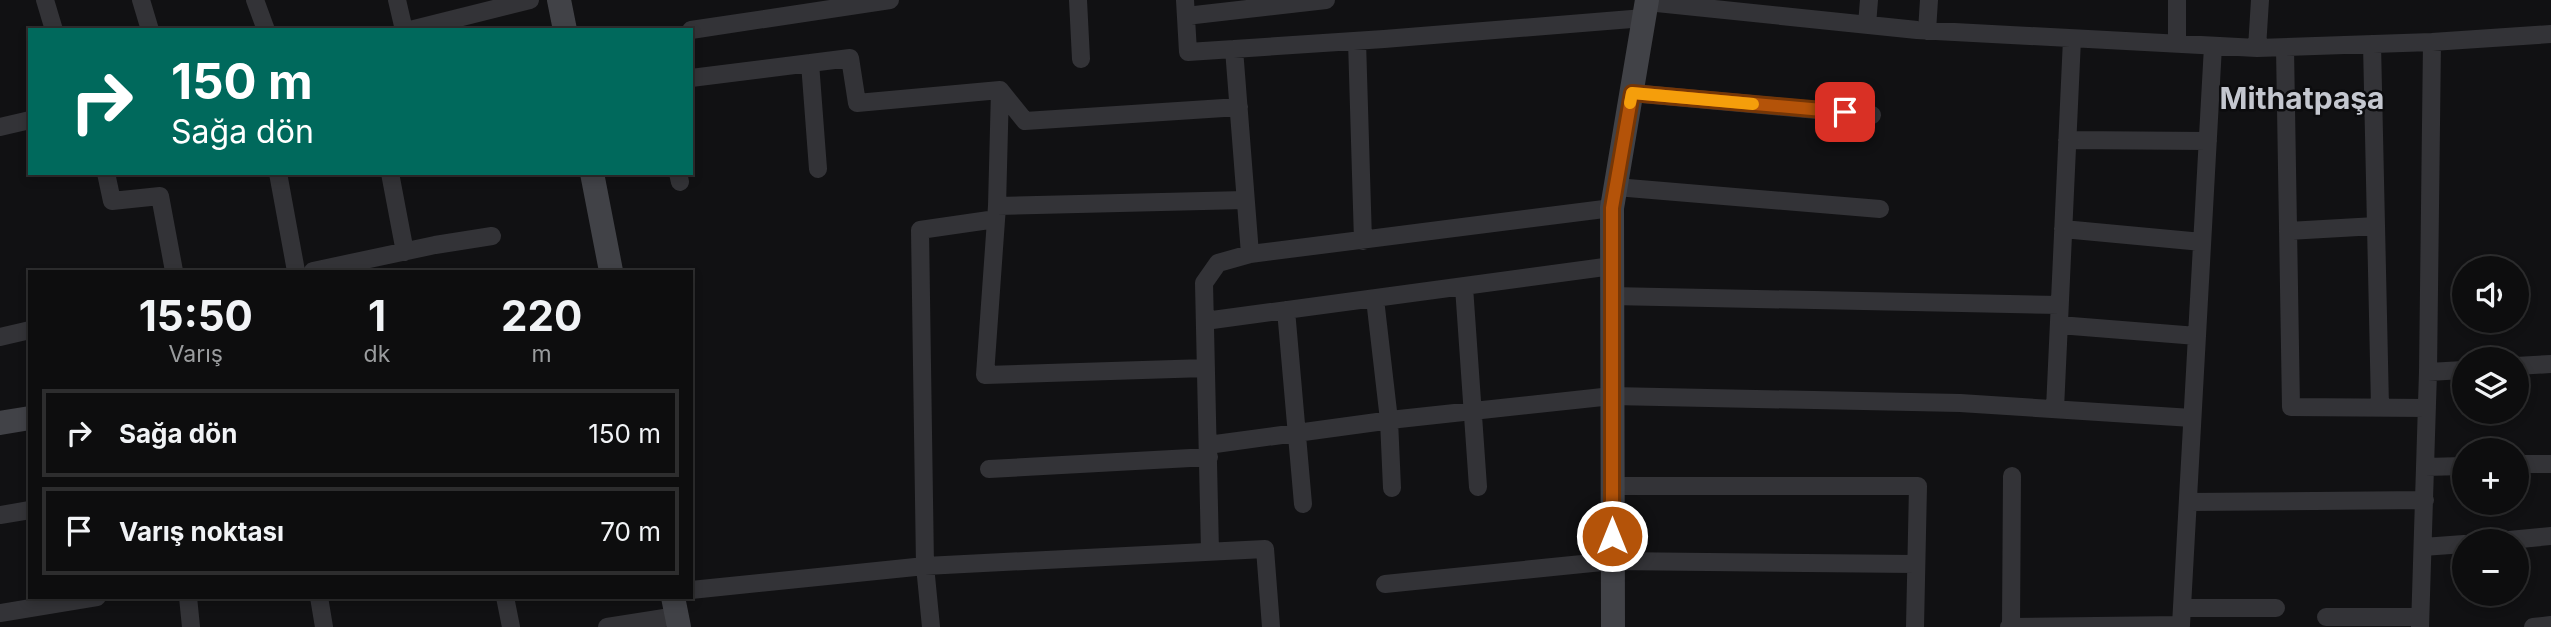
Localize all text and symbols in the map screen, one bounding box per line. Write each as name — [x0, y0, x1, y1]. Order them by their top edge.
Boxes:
text: 150 m — [171, 52, 313, 111]
icon: right — [56, 56, 147, 147]
district label: Mithatpaşa — [2219, 80, 2385, 116]
pin — [1815, 82, 1875, 142]
icon: arrive — [1826, 93, 1864, 131]
text: Sağa dön — [171, 112, 314, 151]
map controls — [2452, 256, 2529, 606]
button: sound — [2452, 256, 2529, 333]
text: 15:50 — [139, 290, 253, 341]
text: 1 — [368, 290, 386, 341]
text: 220 — [501, 290, 582, 341]
text: Varış — [169, 340, 223, 368]
text: dk — [364, 340, 390, 368]
text: m — [532, 340, 552, 368]
button: layers — [2452, 347, 2529, 424]
icon: right — [60, 414, 98, 452]
text: Sağa dön — [119, 418, 237, 449]
text: 150 m — [588, 418, 661, 449]
button: + — [2452, 438, 2529, 515]
position arrow — [1575, 499, 1649, 573]
icon: arrive — [60, 512, 98, 550]
text: Varış noktası — [119, 516, 284, 547]
text: 70 m — [600, 516, 661, 547]
button: − — [2452, 529, 2529, 606]

